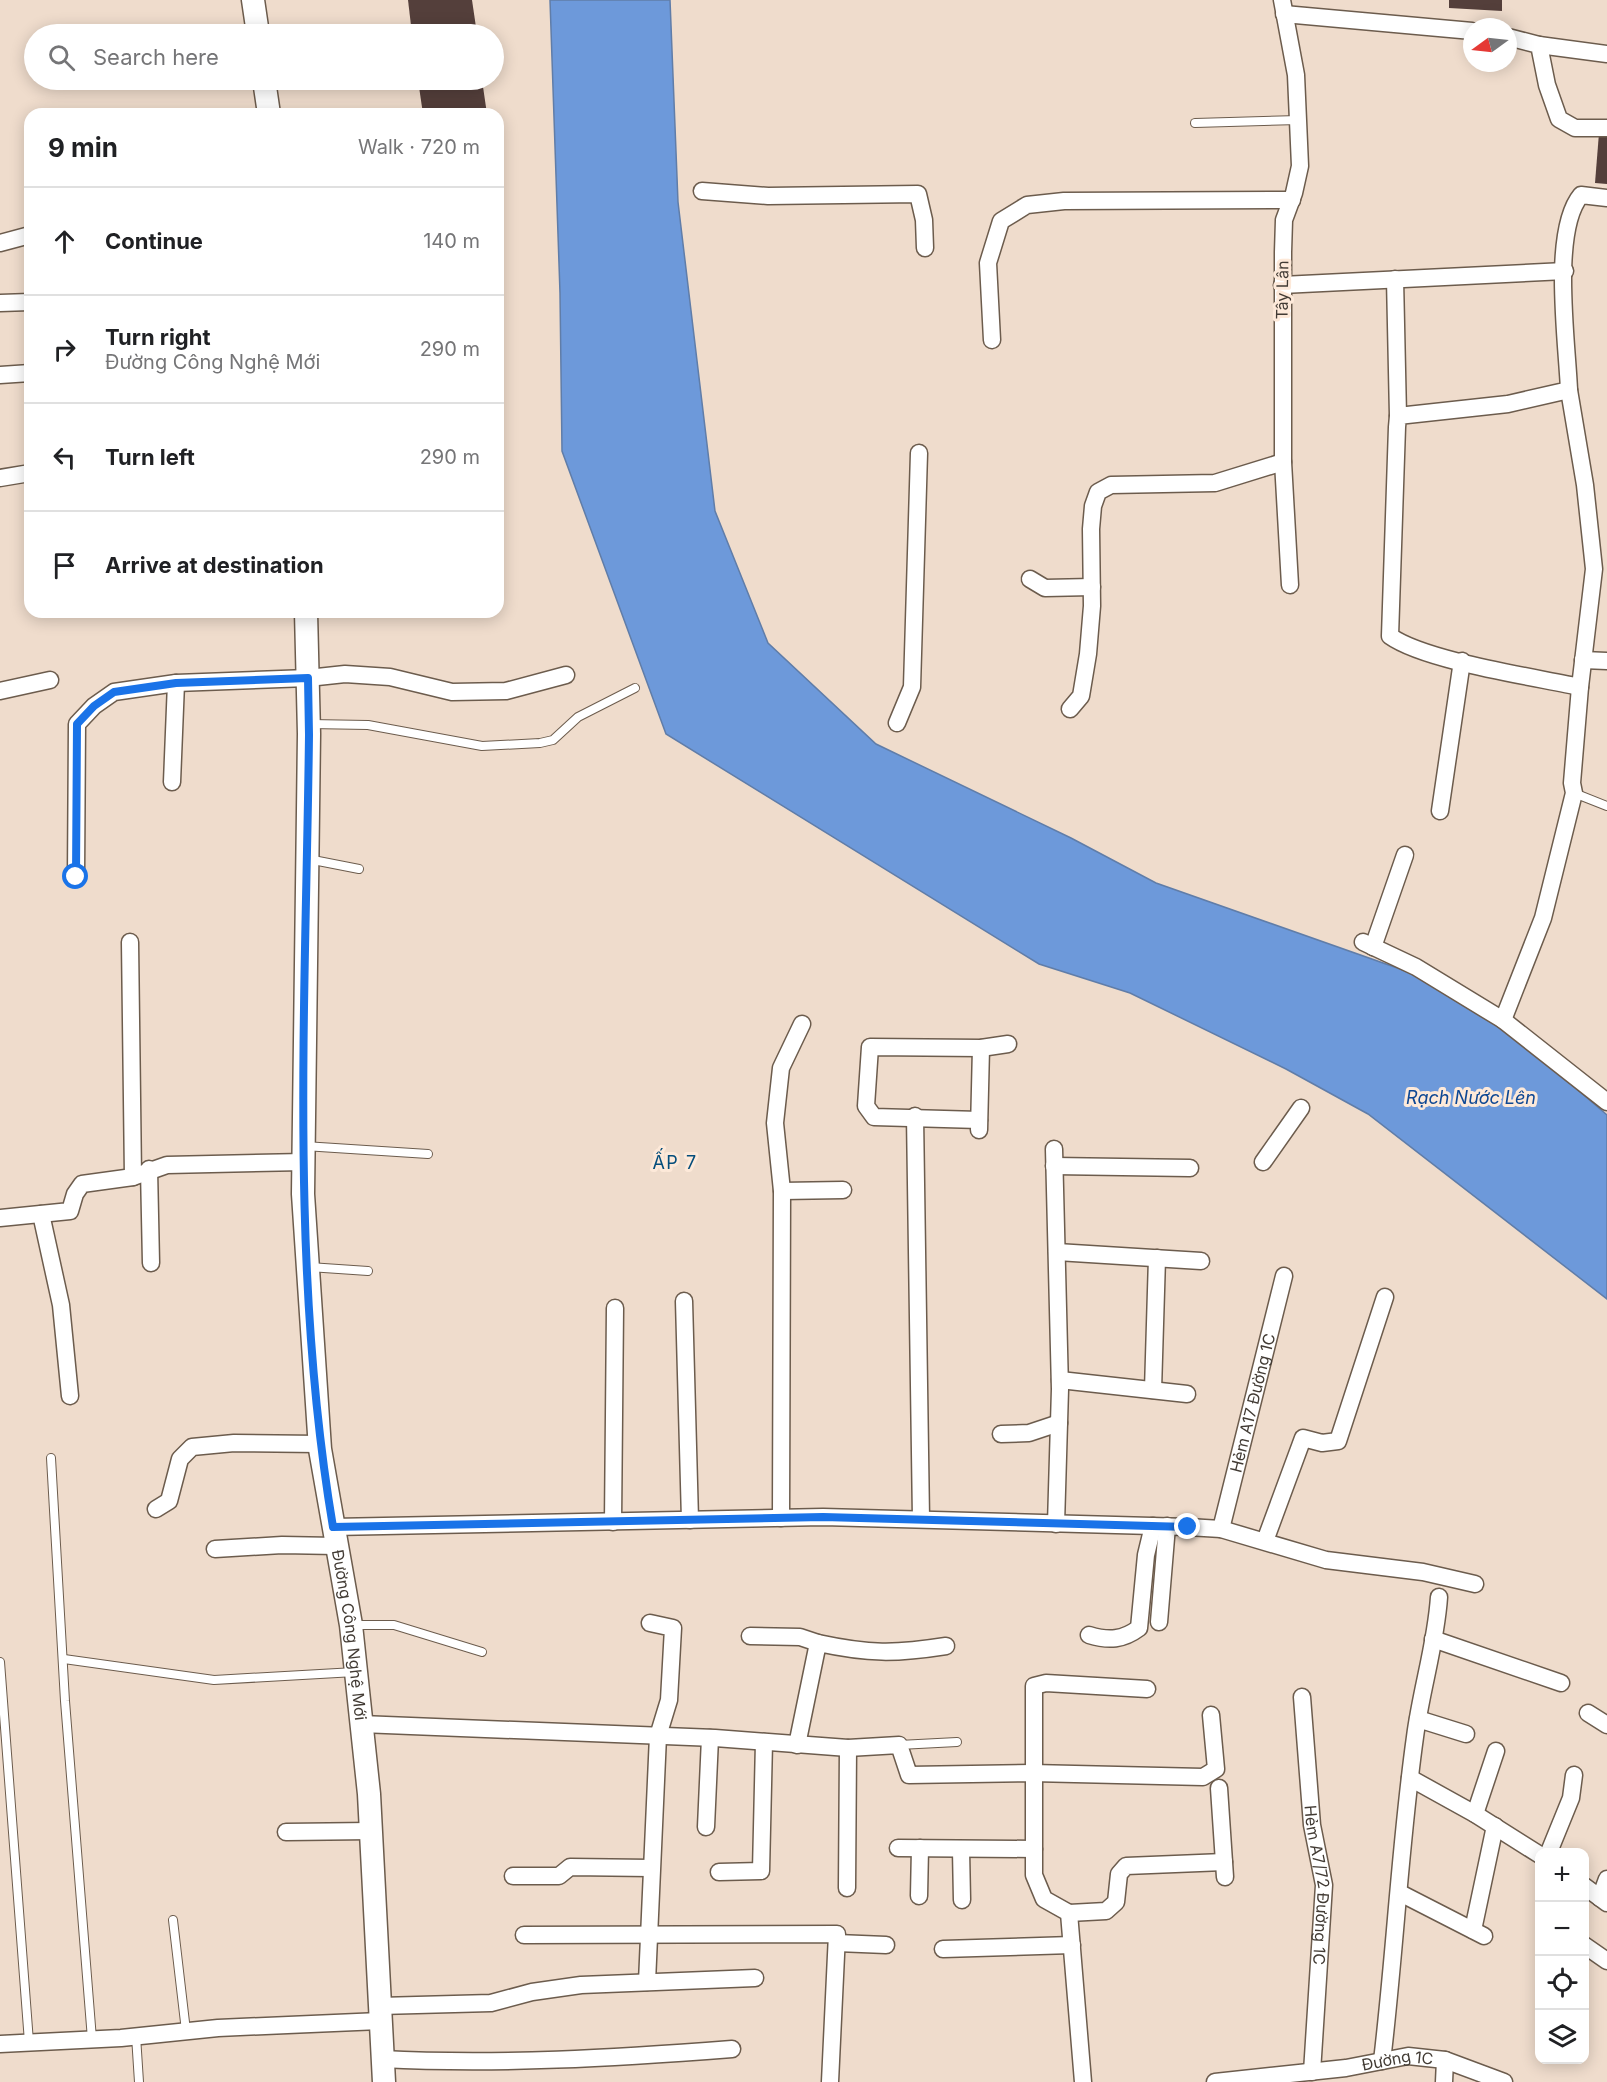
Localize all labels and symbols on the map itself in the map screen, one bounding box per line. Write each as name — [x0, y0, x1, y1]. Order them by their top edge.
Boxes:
north arrow — [1463, 18, 1517, 72]
street label: Tây Lân — [1271, 260, 1293, 320]
route start — [62, 863, 88, 889]
water label: Rạch Nước Lên — [1406, 1087, 1536, 1108]
district label: ẤP 7 — [652, 1148, 698, 1173]
street label: Hẻm A17 Đường 1C — [1225, 1331, 1279, 1475]
route end — [1174, 1513, 1200, 1539]
street label: Đường Công Nghệ Mới — [328, 1548, 371, 1721]
street label: Hẻm A7/72 Đường 1C — [1300, 1804, 1334, 1966]
street label: Đường 1C — [1360, 2046, 1434, 2075]

